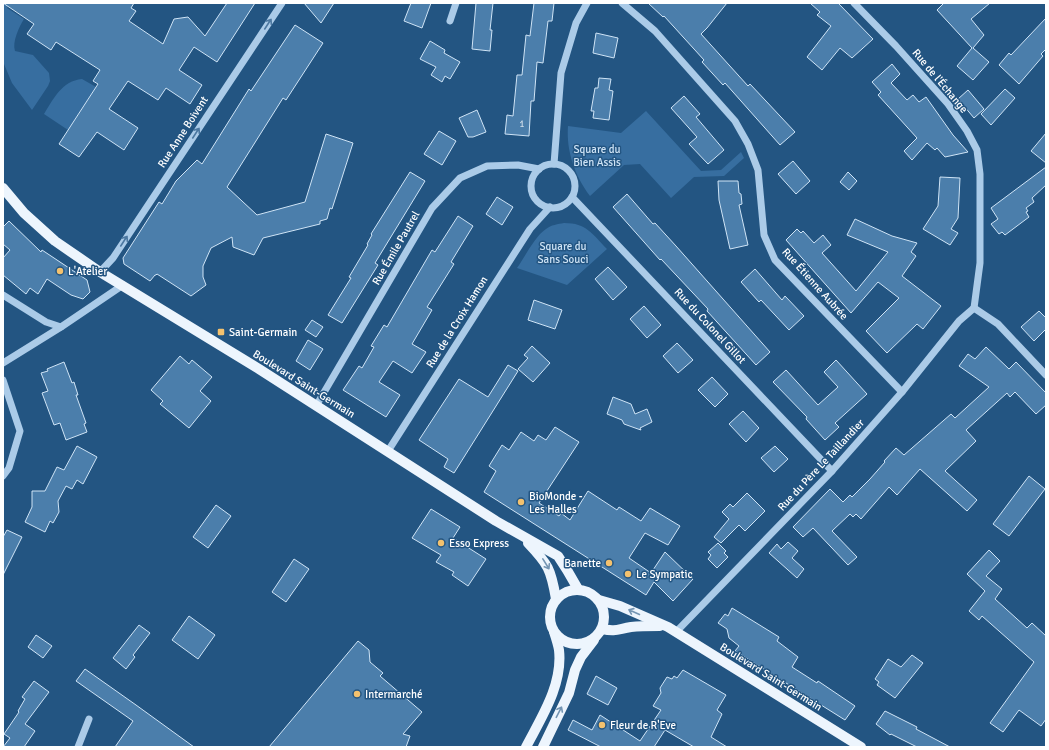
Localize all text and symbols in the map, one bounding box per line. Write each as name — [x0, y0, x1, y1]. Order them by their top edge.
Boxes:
one-way arrow — [264, 18, 272, 30]
street label: Rue de l'Échange — [910, 46, 971, 116]
street label: Rue Anne Boivent — [155, 94, 211, 170]
house number: 1 — [520, 119, 525, 130]
one-way arrow — [192, 128, 200, 139]
park label: Square du Bien Assis — [573, 143, 621, 169]
street label: Rue Émile Pautrel — [369, 208, 422, 287]
one-way arrow — [120, 236, 128, 247]
park label: Square du Sans Souci — [537, 240, 589, 266]
street label: Rue Étienne Aubrée — [779, 245, 851, 323]
place label: L'Atelier — [68, 265, 107, 278]
marker: L'Atelier — [55, 266, 65, 276]
street label: Rue de la Croix Hamon — [424, 274, 490, 370]
street label: Rue du Colonel Gillot — [672, 286, 748, 367]
place label: Saint-Germain — [229, 326, 297, 339]
marker: Saint-Germain — [216, 327, 226, 337]
street label: Boulevard Saint-Germain — [251, 347, 357, 421]
street label: Rue du Père Le Taillandier — [775, 416, 867, 514]
place label: BioMonde - Les Halles — [529, 490, 583, 516]
marker: BioMonde - Les Halles — [516, 497, 526, 507]
place label: Esso Express — [449, 537, 509, 550]
marker: Esso Express — [436, 538, 446, 548]
place label: Banette — [564, 557, 601, 570]
one-way arrow — [541, 558, 550, 569]
marker: Banette — [604, 558, 614, 568]
place label: Le Sympatic — [636, 568, 693, 581]
marker: Le Sympatic — [623, 569, 633, 579]
one-way arrow — [628, 608, 640, 615]
street label: Boulevard Saint-Germain — [718, 640, 824, 714]
place label: Intermarché — [365, 688, 422, 701]
marker: Intermarché — [352, 689, 362, 699]
one-way arrow — [556, 706, 564, 718]
place label: Fleur de R'Eve — [610, 719, 676, 732]
marker: Fleur de R'Eve — [597, 720, 607, 730]

